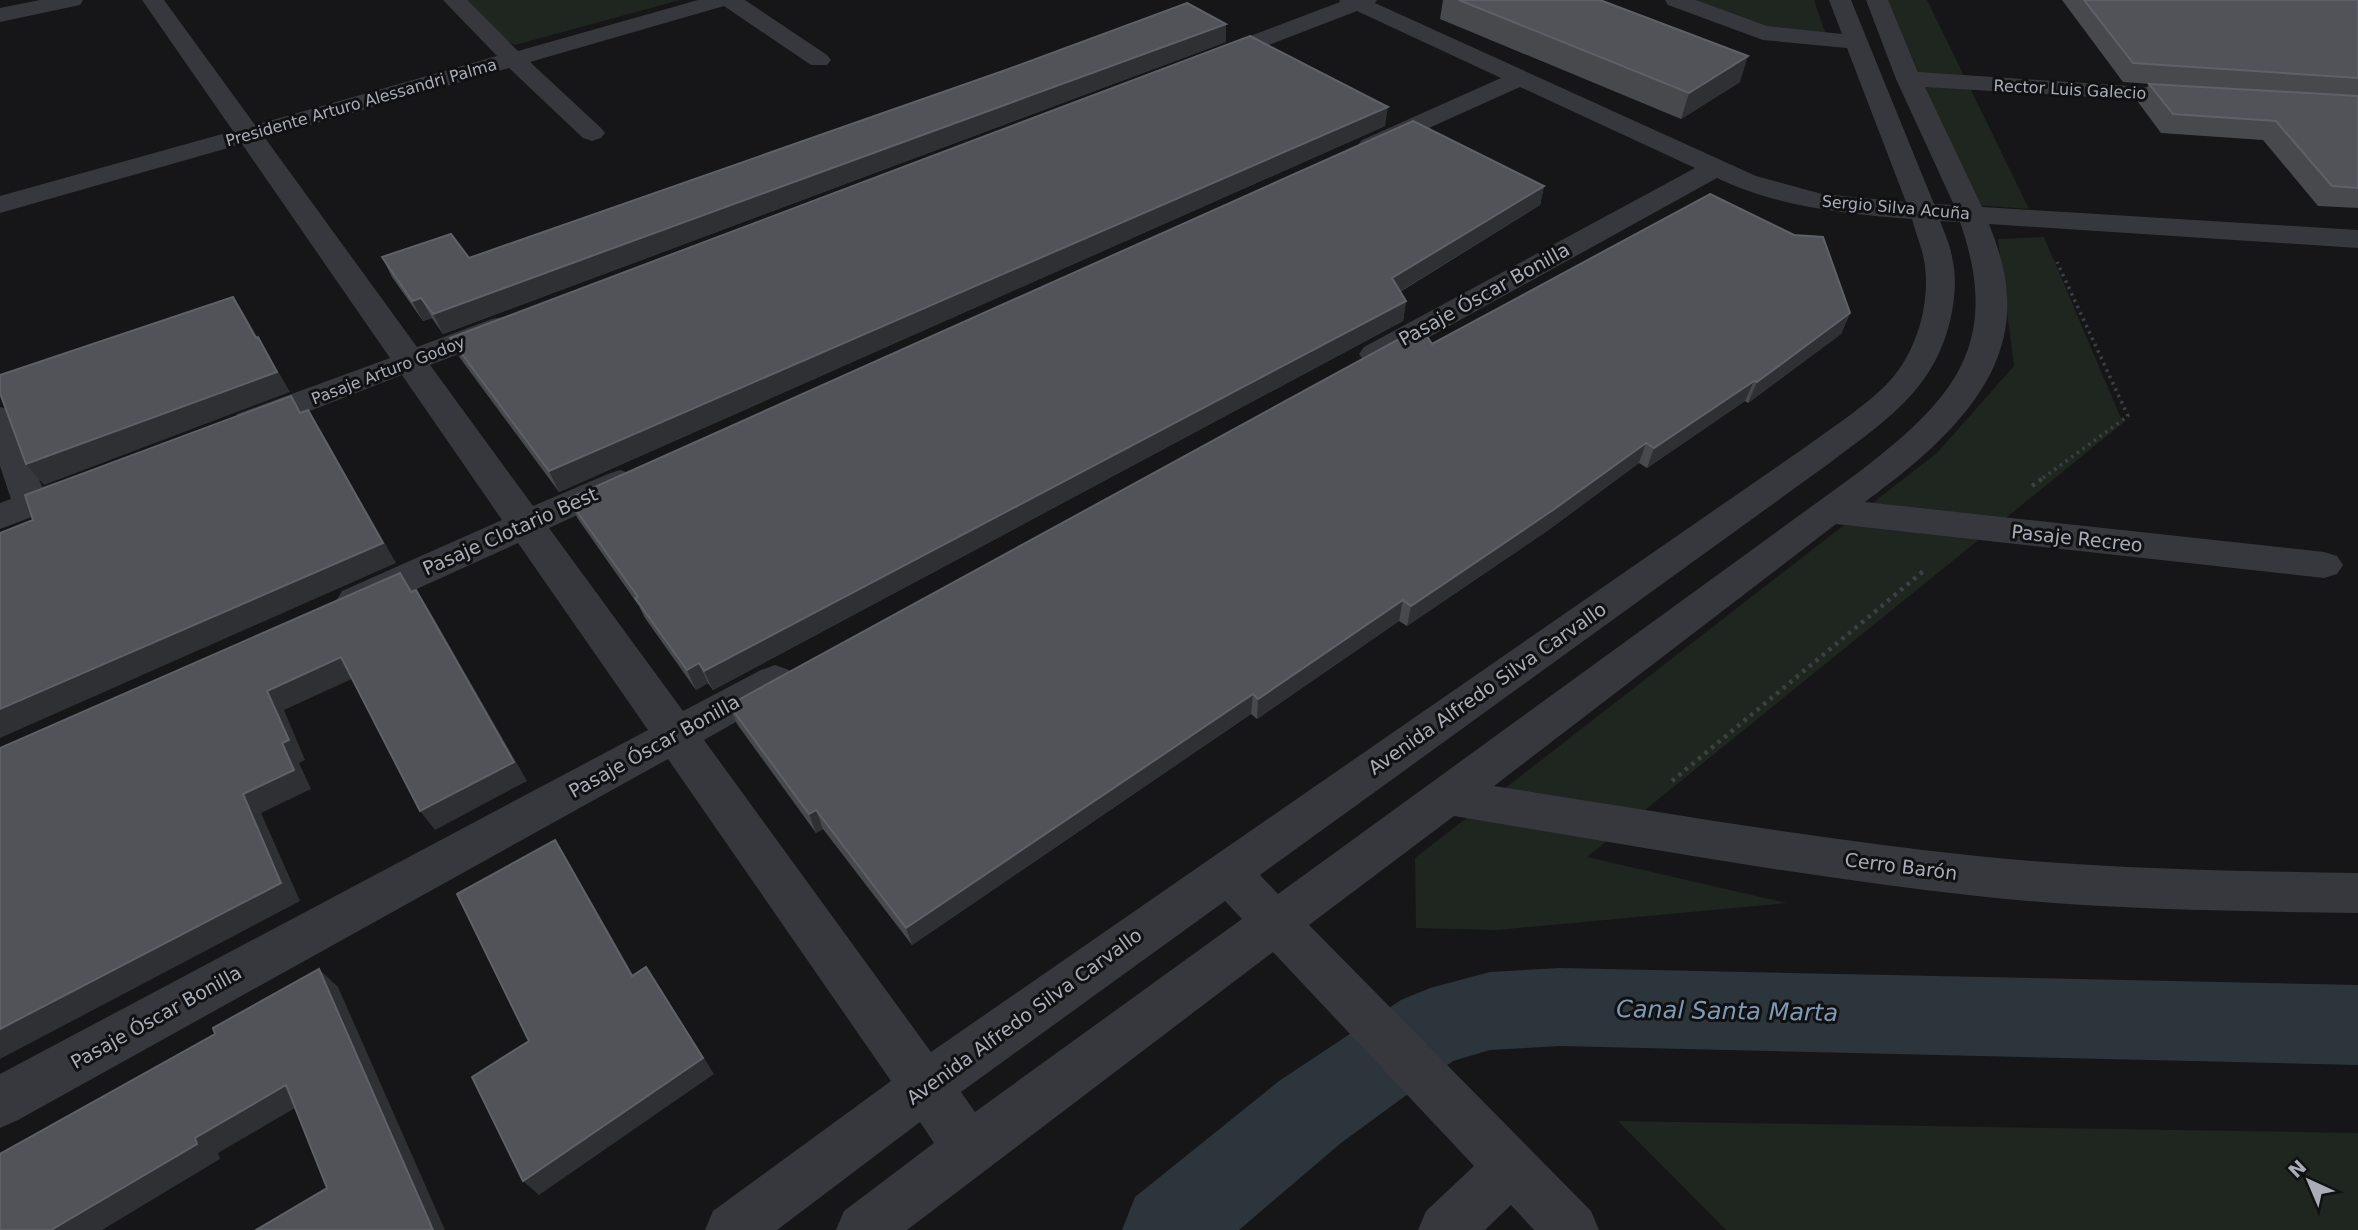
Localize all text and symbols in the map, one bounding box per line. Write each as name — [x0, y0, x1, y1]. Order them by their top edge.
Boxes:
street label: Presidente Arturo Alessandri Palma — [223, 55, 499, 150]
street label: Rector Luis Galecio — [1993, 76, 2147, 103]
street label: Sergio Silva Acuña — [1821, 192, 1971, 223]
street label: Pasaje Óscar Bonilla — [1394, 237, 1573, 350]
street label: Pasaje Arturo Godoy — [309, 332, 468, 409]
street label: Pasaje Clotario Best — [419, 483, 601, 579]
street label: Pasaje Recreo — [2010, 520, 2144, 556]
street label: Avenida Alfredo Silva Carvallo — [1364, 597, 1610, 779]
street label: Pasaje Óscar Bonilla — [564, 689, 743, 802]
street label: Cerro Barón — [1843, 848, 1959, 884]
street label: Avenida Alfredo Silva Carvallo — [902, 923, 1146, 1109]
street label: Pasaje Óscar Bonilla — [66, 960, 245, 1073]
water label: Canal Santa Marta — [1616, 995, 1838, 1027]
north arrow — [2274, 1146, 2344, 1216]
text: N — [2284, 1155, 2311, 1182]

